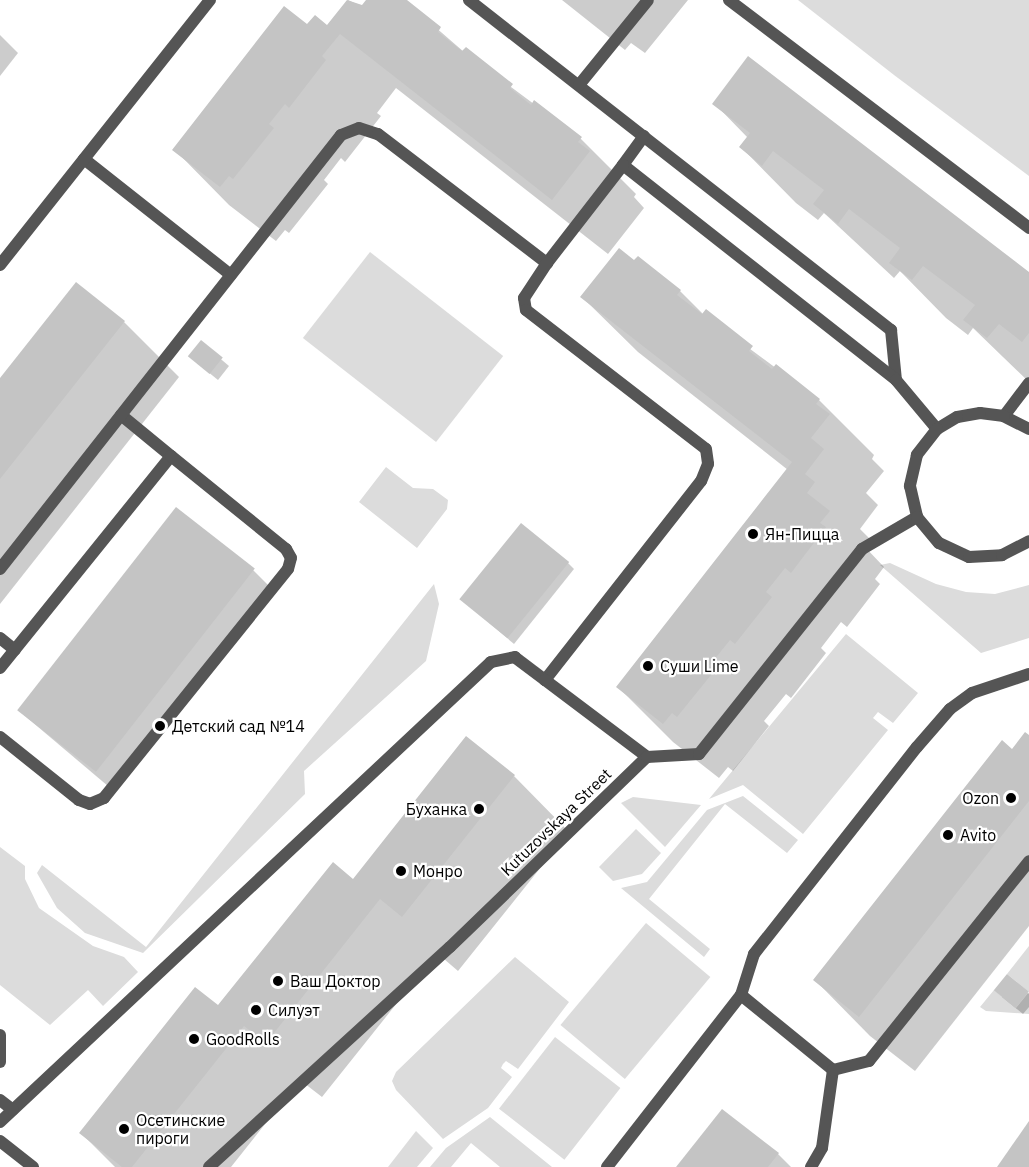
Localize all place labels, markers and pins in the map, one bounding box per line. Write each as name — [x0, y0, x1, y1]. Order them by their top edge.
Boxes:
place label: Ян-Пицца — [765, 524, 839, 544]
marker: Ян-Пицца — [746, 527, 760, 541]
place label: Суши Lime — [660, 656, 739, 676]
marker: Суши Lime — [641, 659, 655, 673]
place label: Детский сад №14 — [172, 716, 305, 736]
marker: Детский сад №14 — [153, 719, 167, 733]
place label: Ozon — [962, 788, 999, 808]
marker: Ozon — [1004, 791, 1018, 805]
place label: Буханка — [406, 799, 467, 819]
marker: Буханка — [472, 802, 486, 816]
place label: Avito — [960, 825, 996, 845]
marker: Avito — [941, 828, 955, 842]
place label: Монро — [413, 861, 463, 881]
marker: Монро — [394, 864, 408, 878]
place label: Ваш Доктор — [290, 971, 380, 991]
marker: Ваш Доктор — [271, 974, 285, 988]
place label: Силуэт — [268, 1000, 320, 1020]
marker: Силуэт — [249, 1003, 263, 1017]
place label: GoodRolls — [206, 1029, 280, 1049]
marker: GoodRolls — [187, 1032, 201, 1046]
place label: Осетинские пироги — [136, 1110, 225, 1148]
marker: Осетинские пироги — [117, 1122, 131, 1136]

